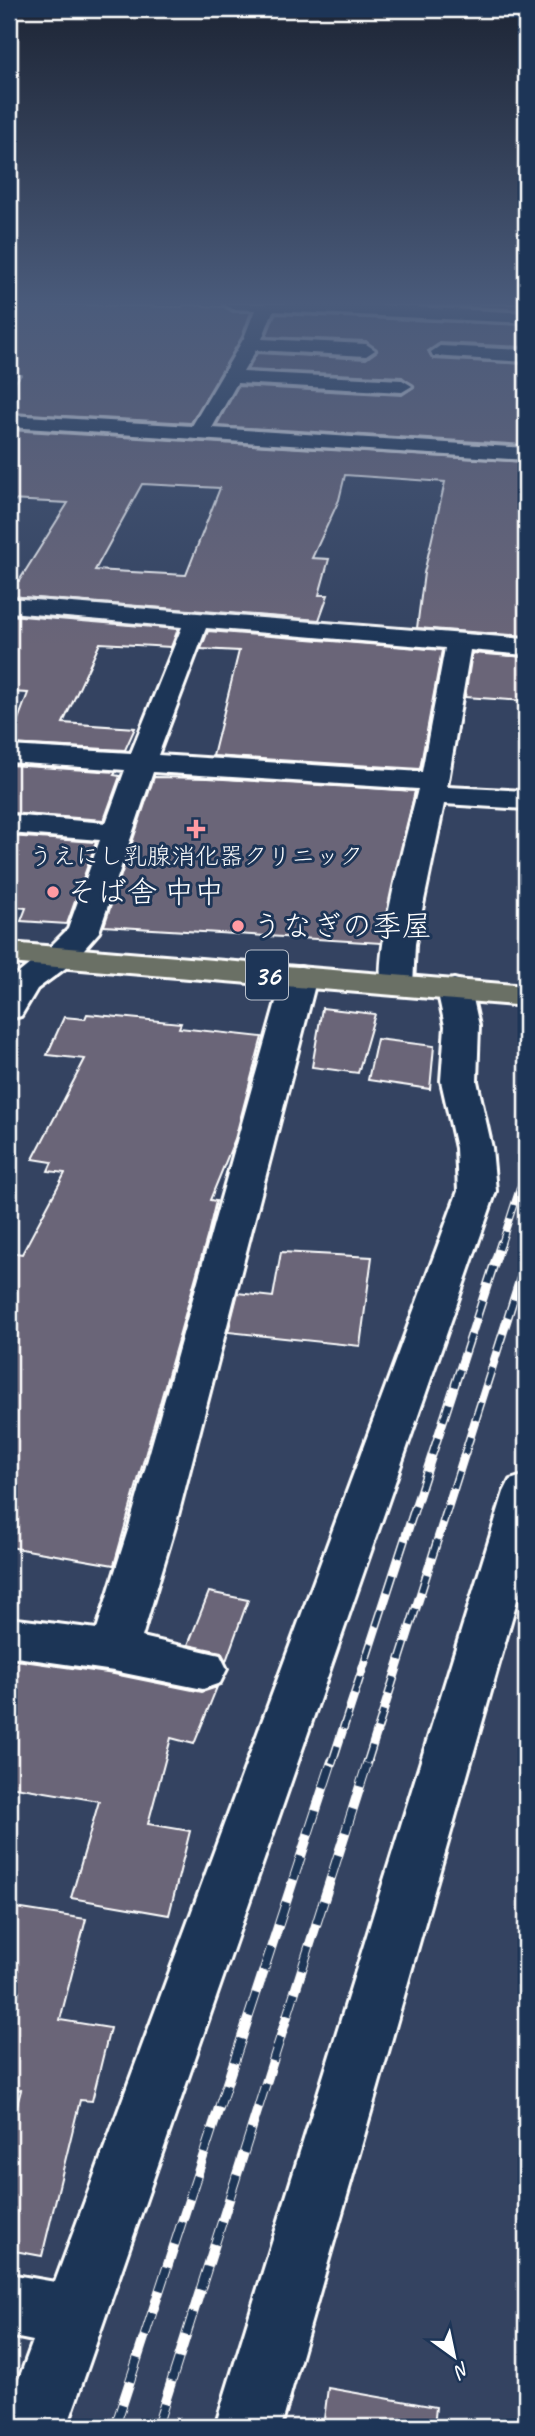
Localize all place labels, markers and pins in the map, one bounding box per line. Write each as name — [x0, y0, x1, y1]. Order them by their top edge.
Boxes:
marker: うえにし乳腺消化器クリニック — [186, 819, 206, 839]
place label: うえにし乳腺消化器クリニック — [29, 841, 363, 871]
place label: そば舎 中中 — [67, 873, 224, 911]
marker: そば舎 中中 — [45, 884, 61, 900]
place label: うなぎの季屋 — [252, 907, 432, 945]
marker: うなぎの季屋 — [230, 918, 246, 934]

